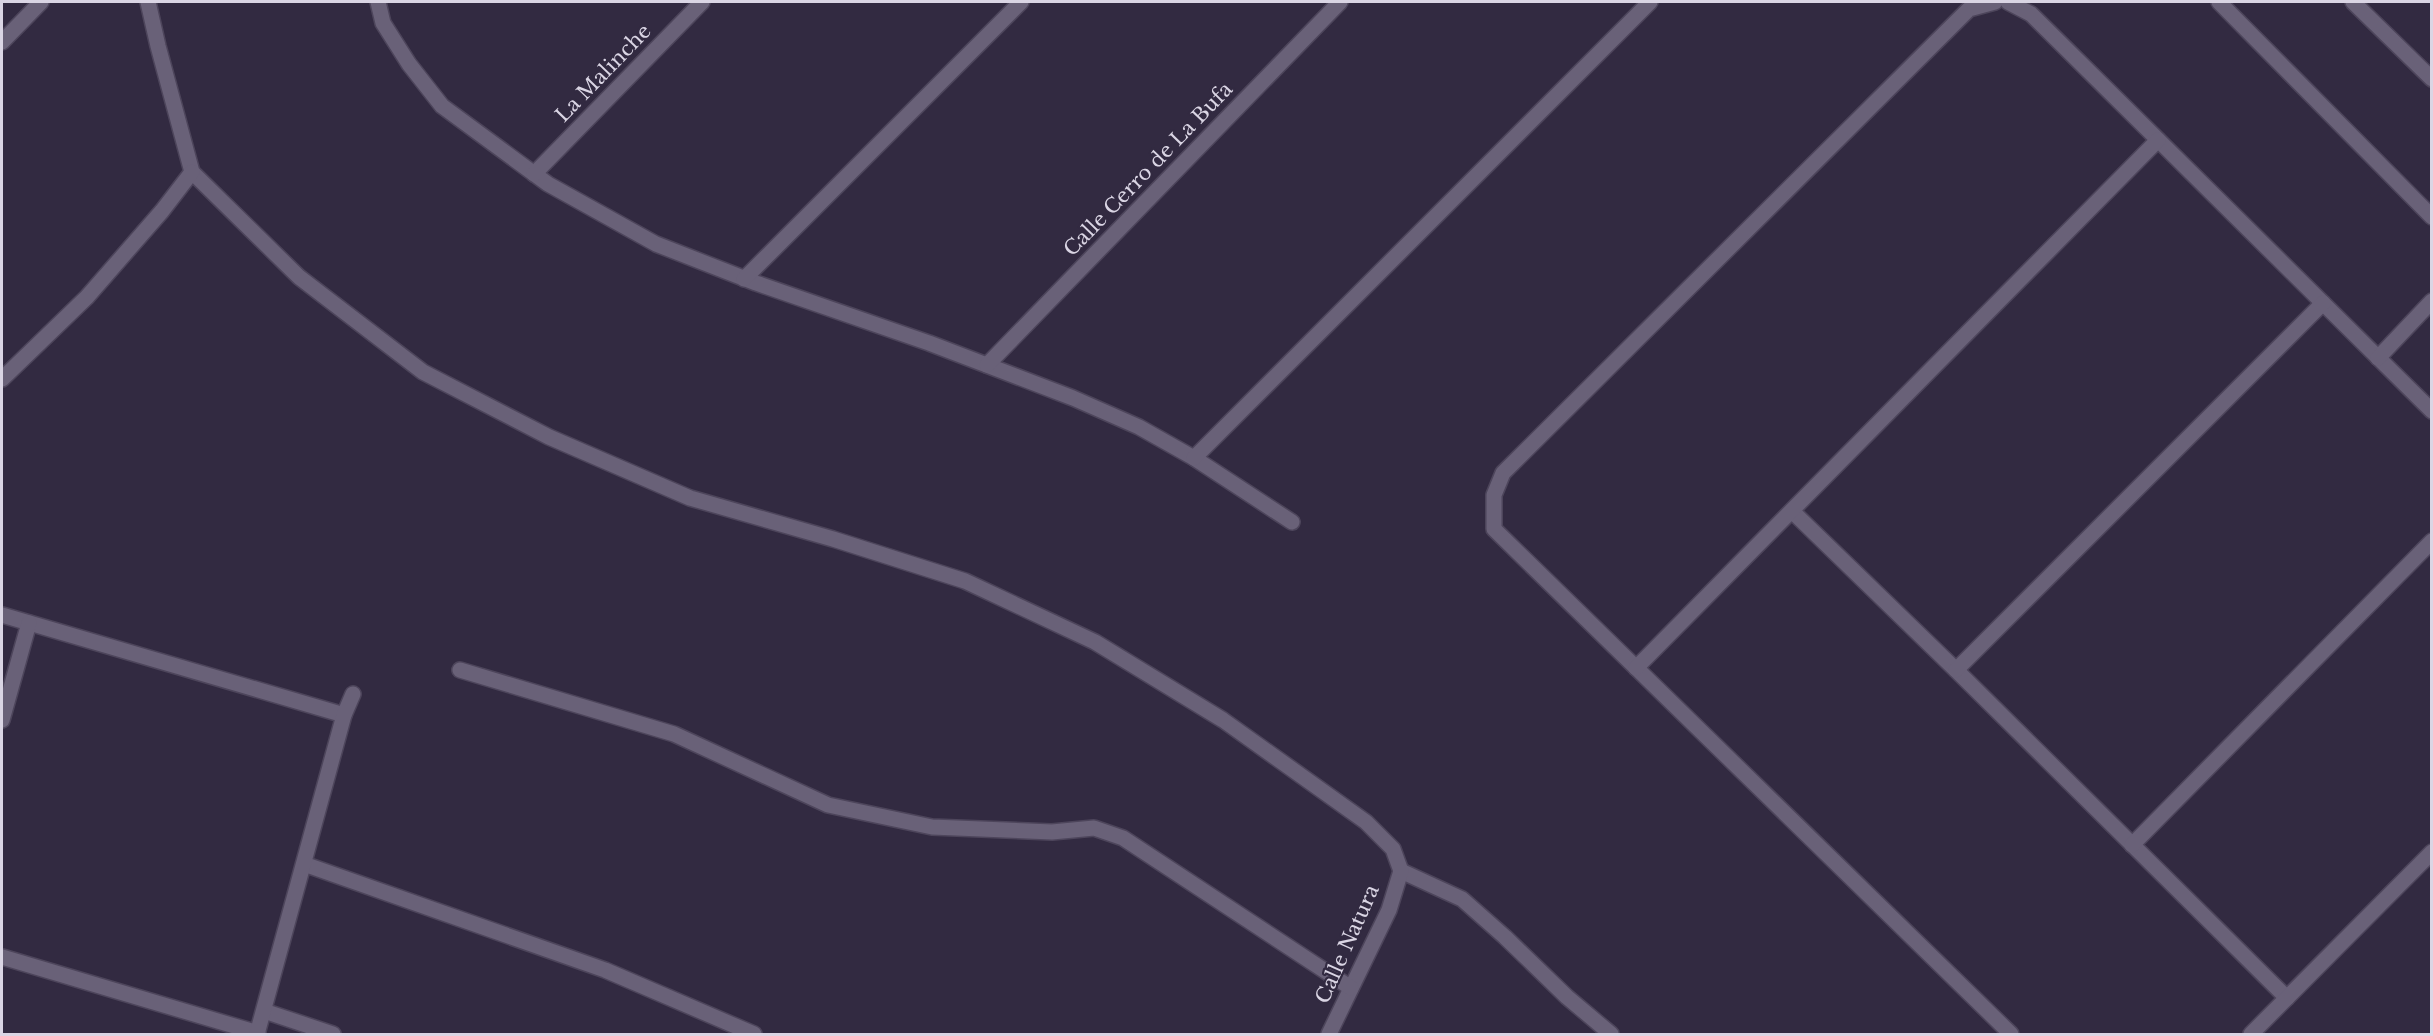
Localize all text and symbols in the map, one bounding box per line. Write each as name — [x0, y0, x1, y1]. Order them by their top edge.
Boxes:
street label: La Malinche — [550, 19, 656, 127]
street label: Calle Cerro de La Bufa — [1059, 76, 1238, 261]
street label: Calle Natura — [1310, 880, 1384, 1007]

